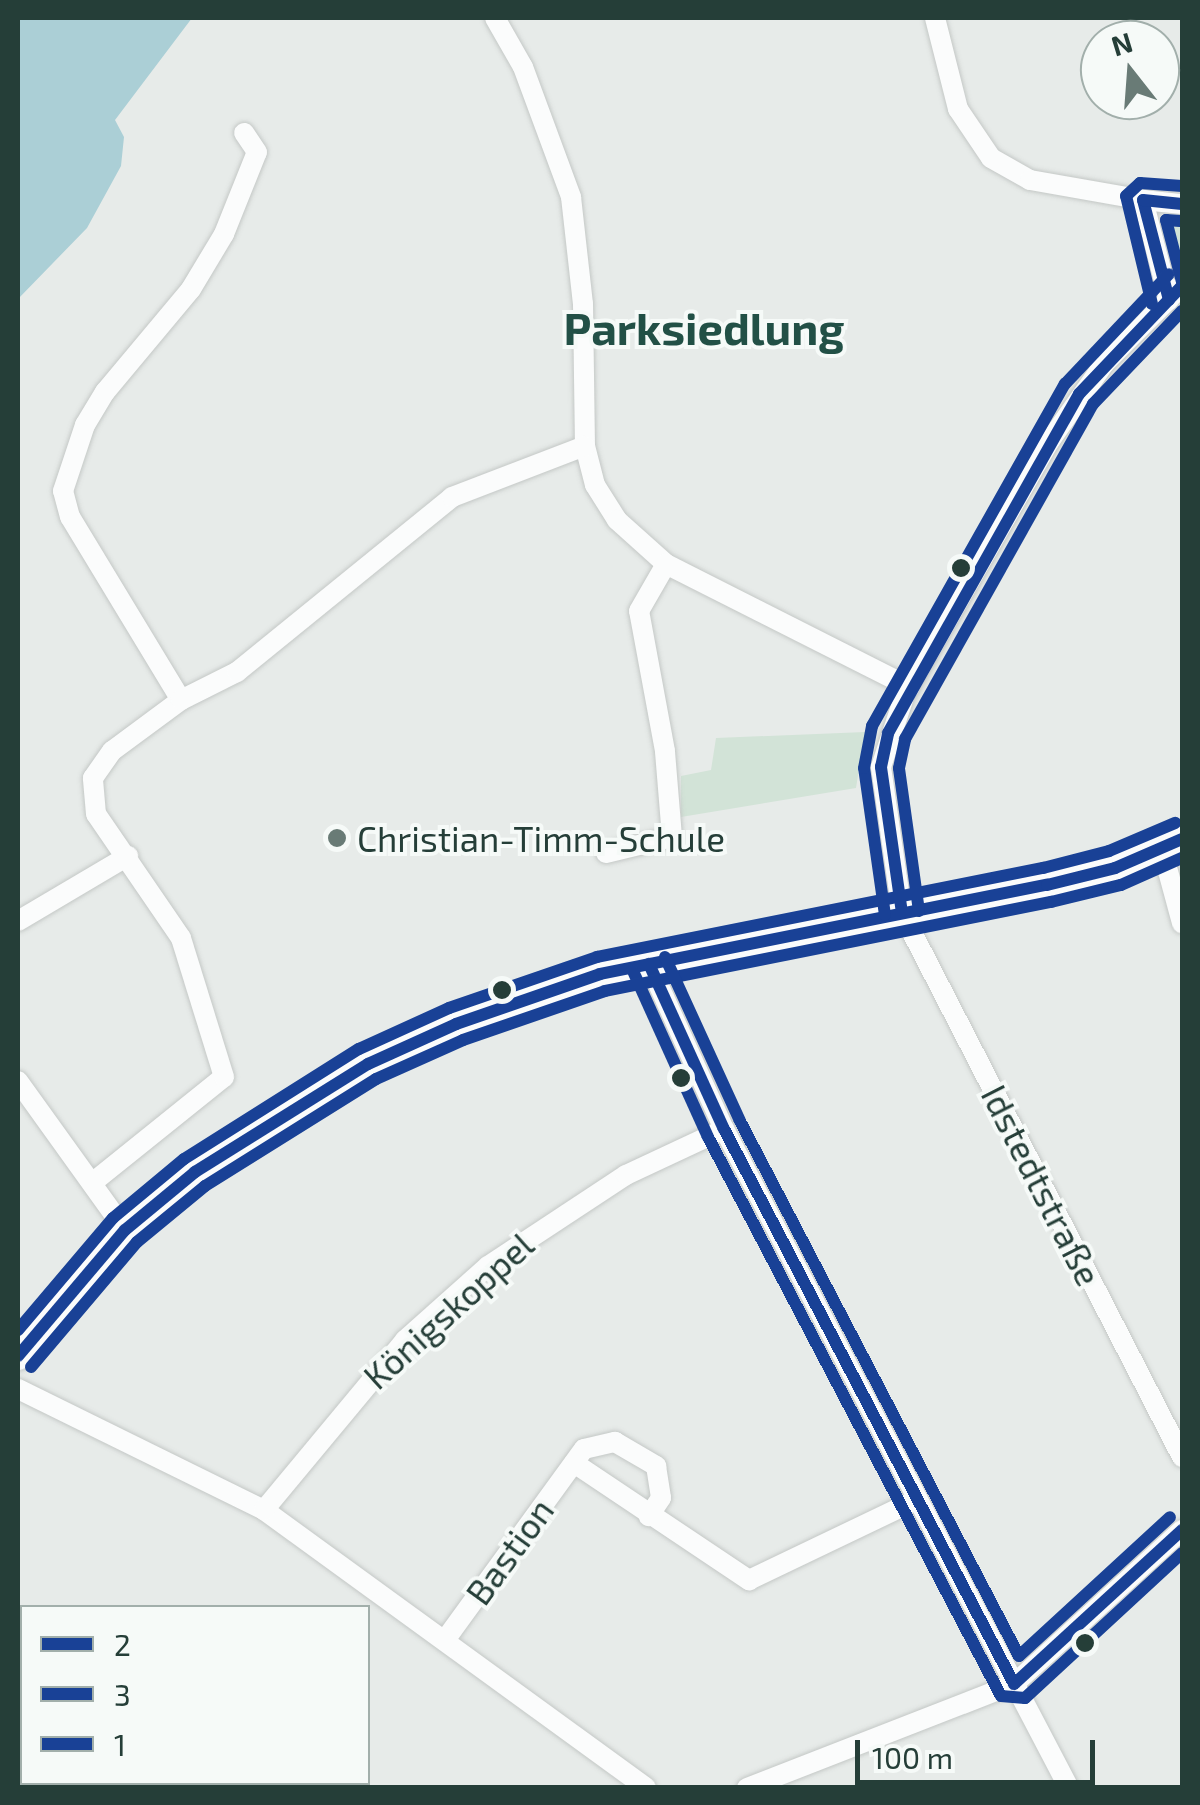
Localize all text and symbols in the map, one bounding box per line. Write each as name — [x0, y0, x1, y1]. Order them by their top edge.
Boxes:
north arrow — [1080, 20, 1180, 120]
text: N — [1107, 24, 1136, 62]
district label: Parksiedlung — [564, 301, 844, 355]
unlabelled marker — [951, 558, 971, 578]
place label: Christian-Timm-Schule — [357, 817, 725, 859]
marker: Christian-Timm-Schule — [326, 827, 348, 849]
unlabelled marker — [492, 980, 512, 1000]
unlabelled marker — [671, 1068, 691, 1088]
street label: Idstedtstraße — [974, 1078, 1110, 1292]
street label: Königskoppel — [355, 1223, 541, 1397]
street label: Bastion — [456, 1490, 562, 1612]
legend — [20, 1605, 370, 1785]
text: 2 — [114, 1626, 131, 1662]
unlabelled marker — [1075, 1633, 1095, 1653]
text: 3 — [114, 1676, 131, 1712]
scale bar — [860, 1720, 1100, 1782]
text: 1 — [114, 1726, 126, 1762]
text: 100 m — [872, 1739, 953, 1775]

